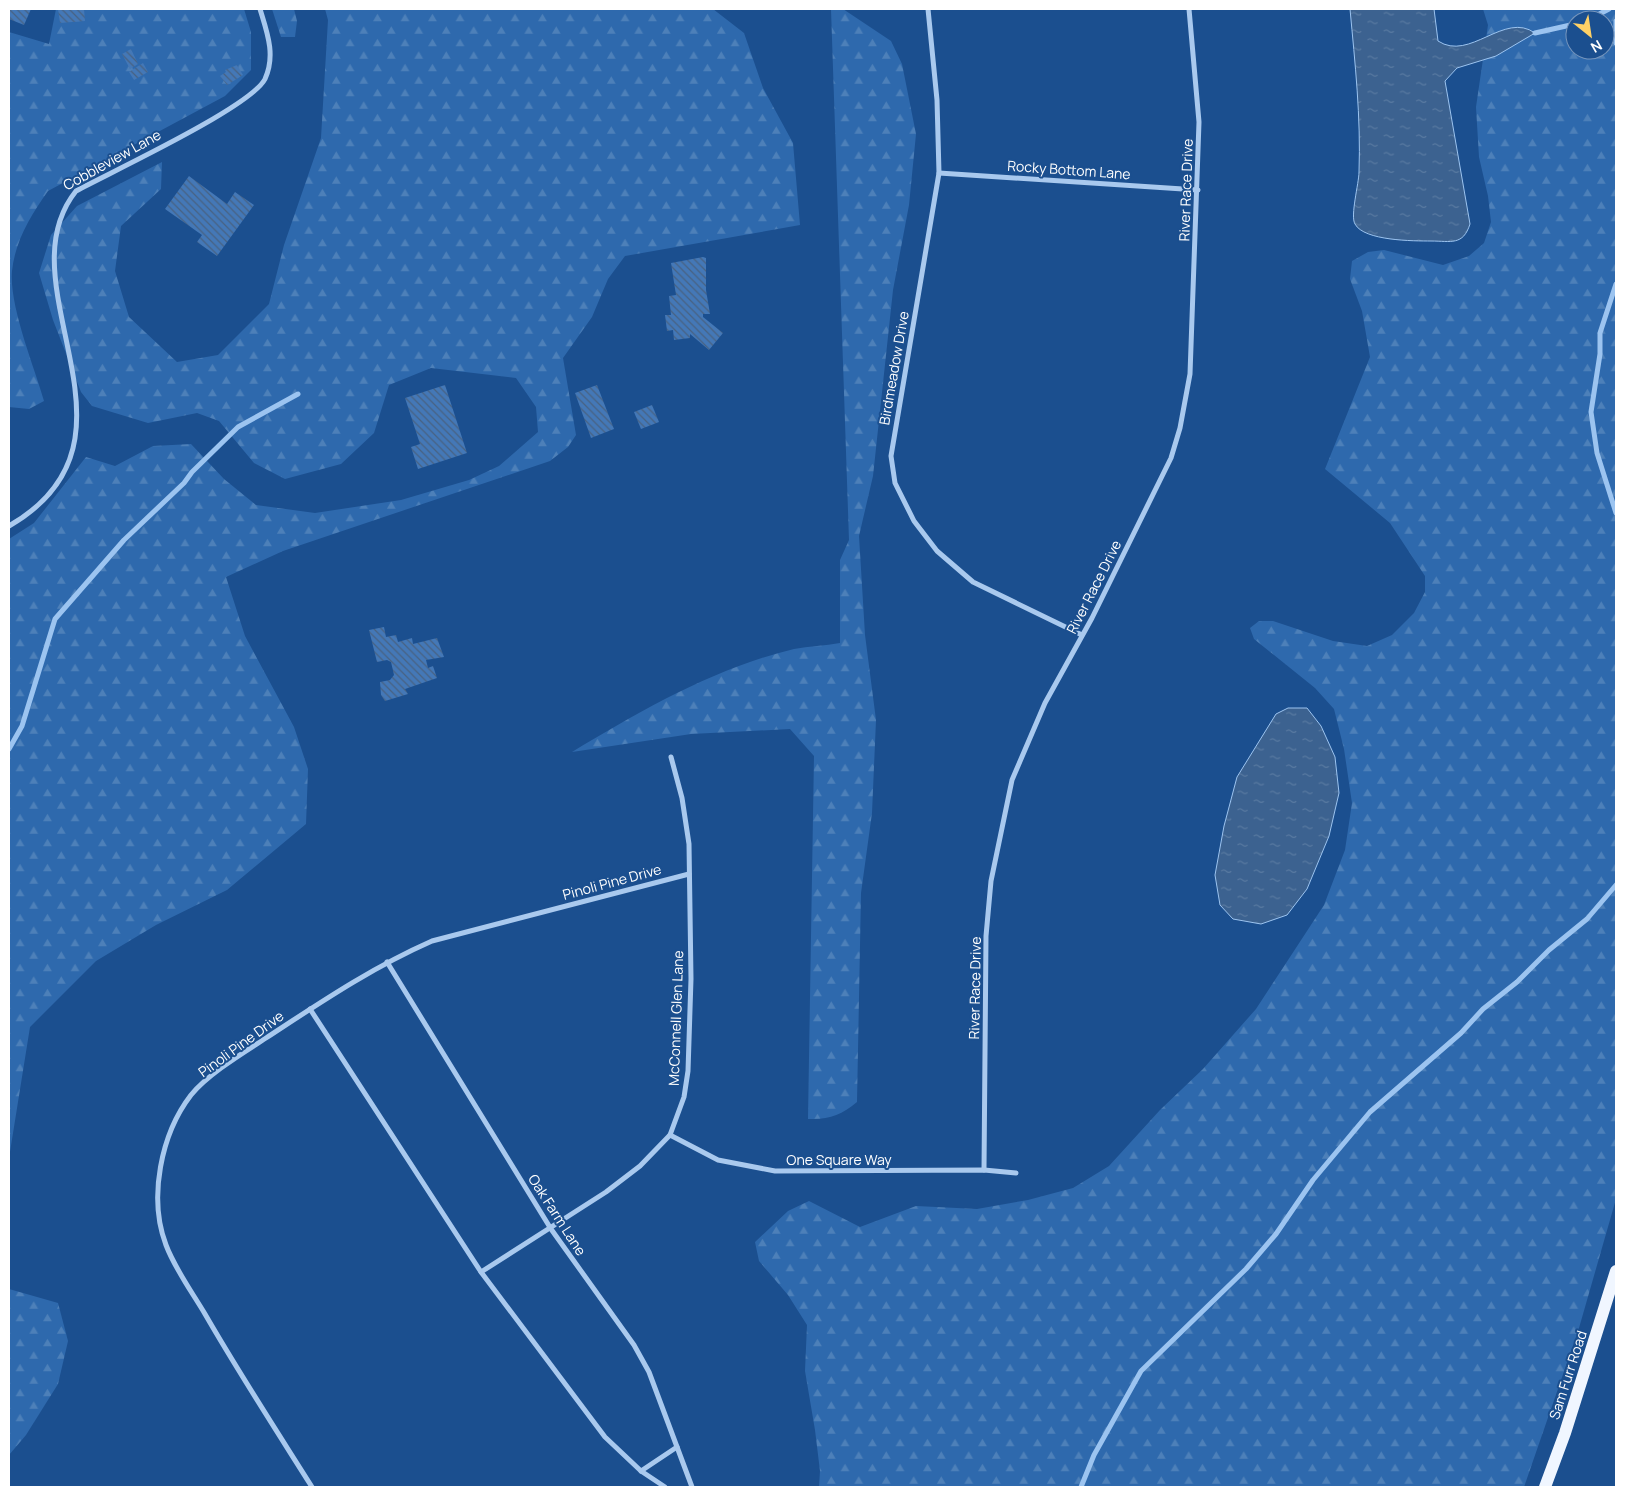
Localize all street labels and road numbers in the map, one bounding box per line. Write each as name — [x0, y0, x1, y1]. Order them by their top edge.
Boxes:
street label: Cobbleview Lane — [59, 125, 164, 194]
street label: River Race Drive — [1174, 138, 1197, 242]
street label: Rocky Bottom Lane — [1007, 156, 1131, 183]
street label: Birdmeadow Drive — [874, 309, 913, 426]
street label: River Race Drive — [1062, 537, 1125, 637]
street label: Pinoli Pine Drive — [560, 859, 663, 904]
street label: River Race Drive — [964, 936, 985, 1040]
street label: McConnell Glen Lane — [664, 950, 687, 1086]
street label: Pinoli Pine Drive — [194, 1006, 287, 1081]
street label: One Square Way — [786, 1150, 892, 1169]
street label: Oak Farm Lane — [524, 1170, 591, 1259]
street label: Sam Furr Road — [1544, 1328, 1591, 1422]

